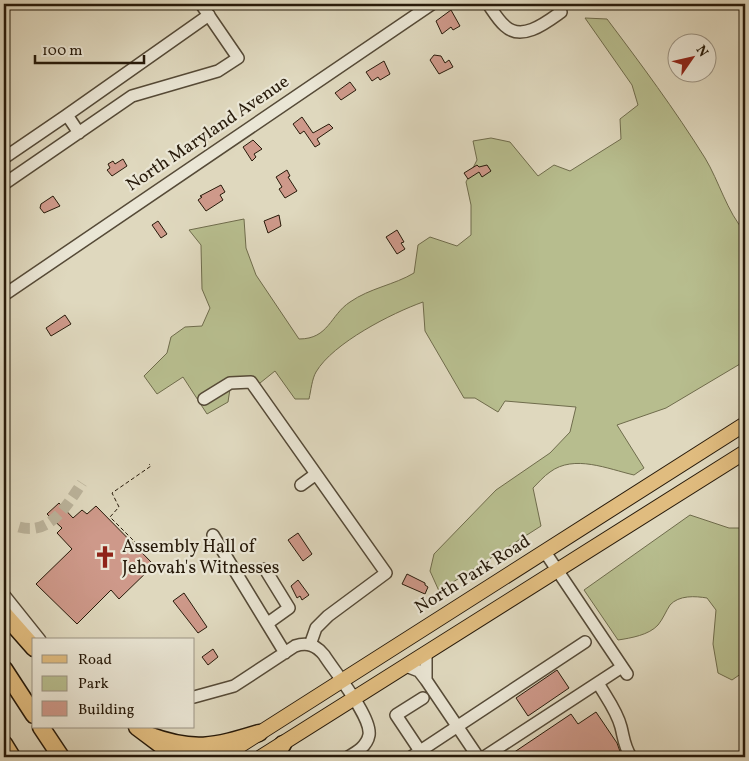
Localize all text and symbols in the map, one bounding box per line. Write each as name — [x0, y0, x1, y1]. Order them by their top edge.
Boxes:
scale bar — [35, 32, 144, 64]
north arrow — [666, 32, 716, 82]
text: 100 m — [42, 41, 82, 62]
text: N — [691, 42, 712, 61]
street label: North Maryland Avenue — [121, 70, 295, 198]
street label: North Park Road — [410, 529, 536, 621]
place label: Assembly Hall of Jehovah's Witnesses — [122, 535, 279, 581]
church icon: Assembly Hall of Jehovah's Witnesses — [92, 544, 118, 570]
legend — [32, 638, 195, 728]
text: Road — [78, 650, 112, 671]
text: Park — [78, 674, 109, 695]
text: Building — [78, 700, 135, 721]

